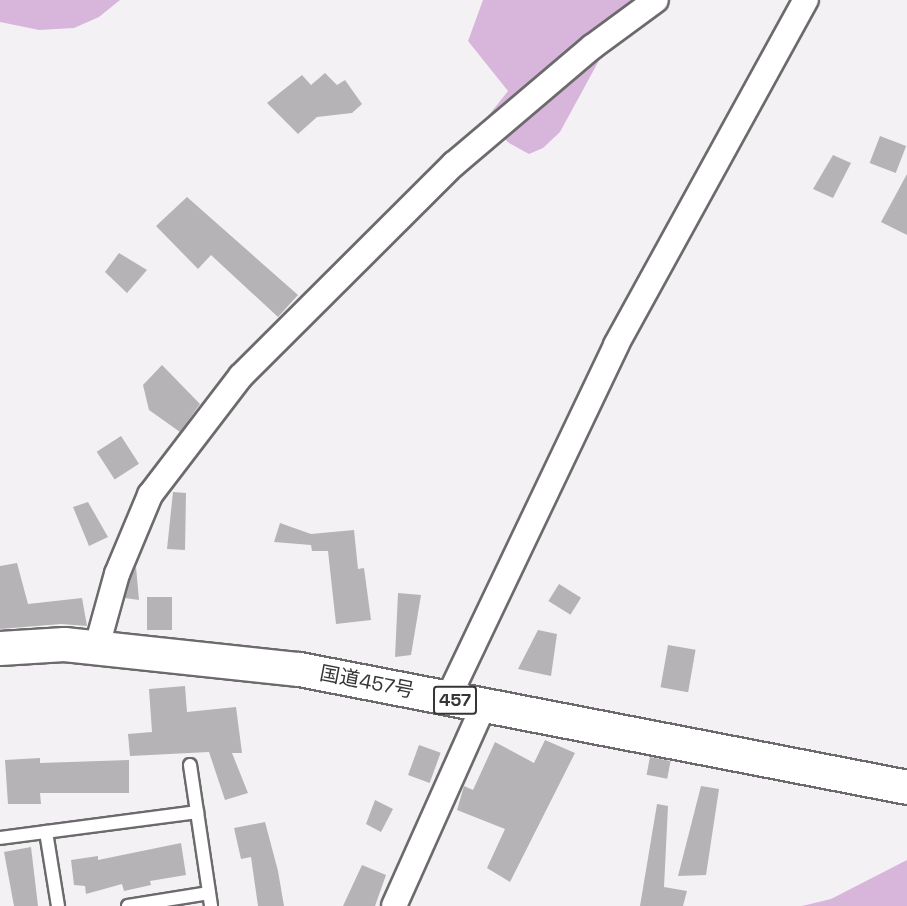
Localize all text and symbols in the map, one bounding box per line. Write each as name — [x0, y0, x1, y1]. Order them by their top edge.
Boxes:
street label: 国道457号 — [318, 661, 416, 703]
road number: 457 — [432, 685, 478, 715]

